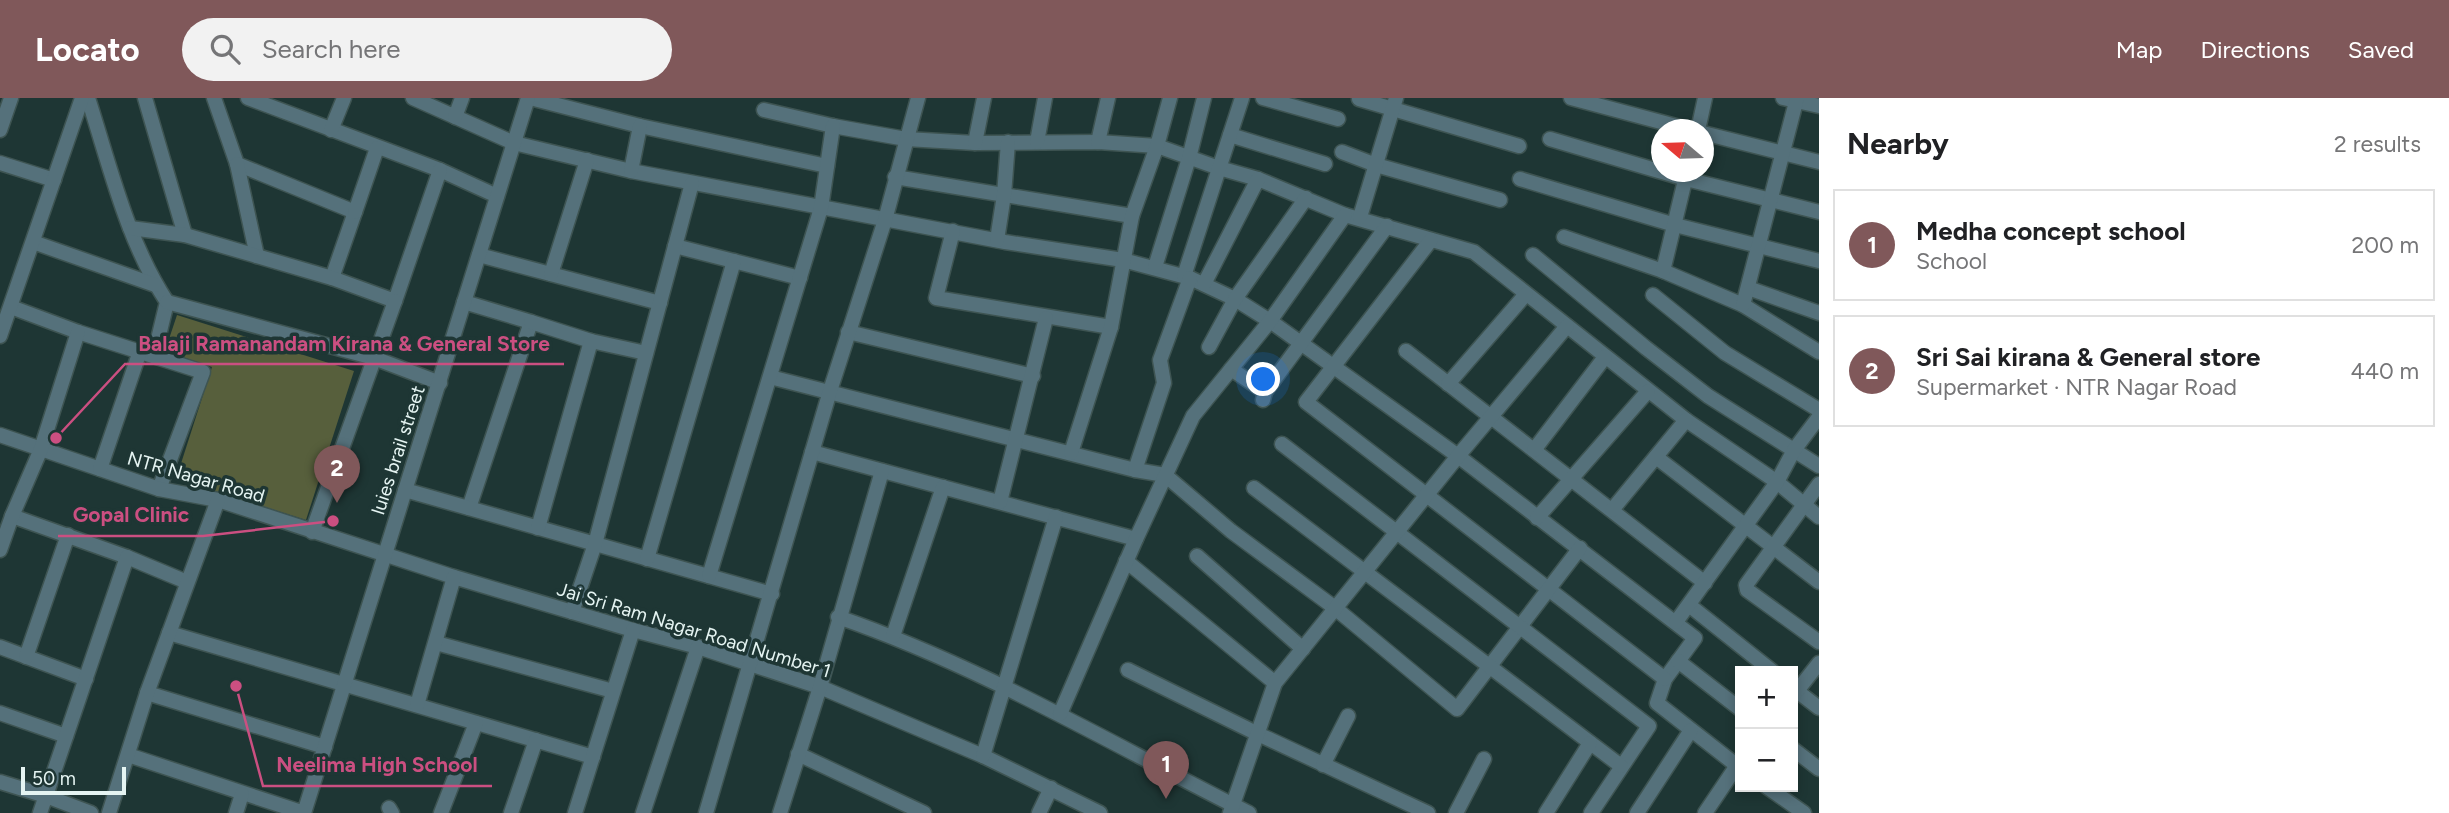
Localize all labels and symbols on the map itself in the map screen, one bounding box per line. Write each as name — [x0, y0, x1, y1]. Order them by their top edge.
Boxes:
north arrow — [1651, 119, 1714, 182]
callout: Balaji Ramanandam Kirana & General Store — [125, 322, 564, 364]
text: Balaji Ramanandam Kirana & General Store — [138, 331, 550, 356]
your location — [1246, 362, 1280, 396]
street label: luies brail street — [366, 383, 430, 517]
pin: 2 — [314, 445, 360, 503]
street label: NTR Nagar Road — [125, 446, 267, 508]
callout: Gopal Clinic — [58, 494, 203, 536]
text: Gopal Clinic — [73, 502, 190, 527]
street label: Jai Sri Ram Nagar Road Number 1 — [554, 577, 834, 683]
pin: 1 — [1143, 741, 1189, 799]
callout: Neelima High School — [263, 744, 492, 786]
text: Neelima High School — [276, 752, 478, 777]
scale bar — [21, 764, 126, 796]

